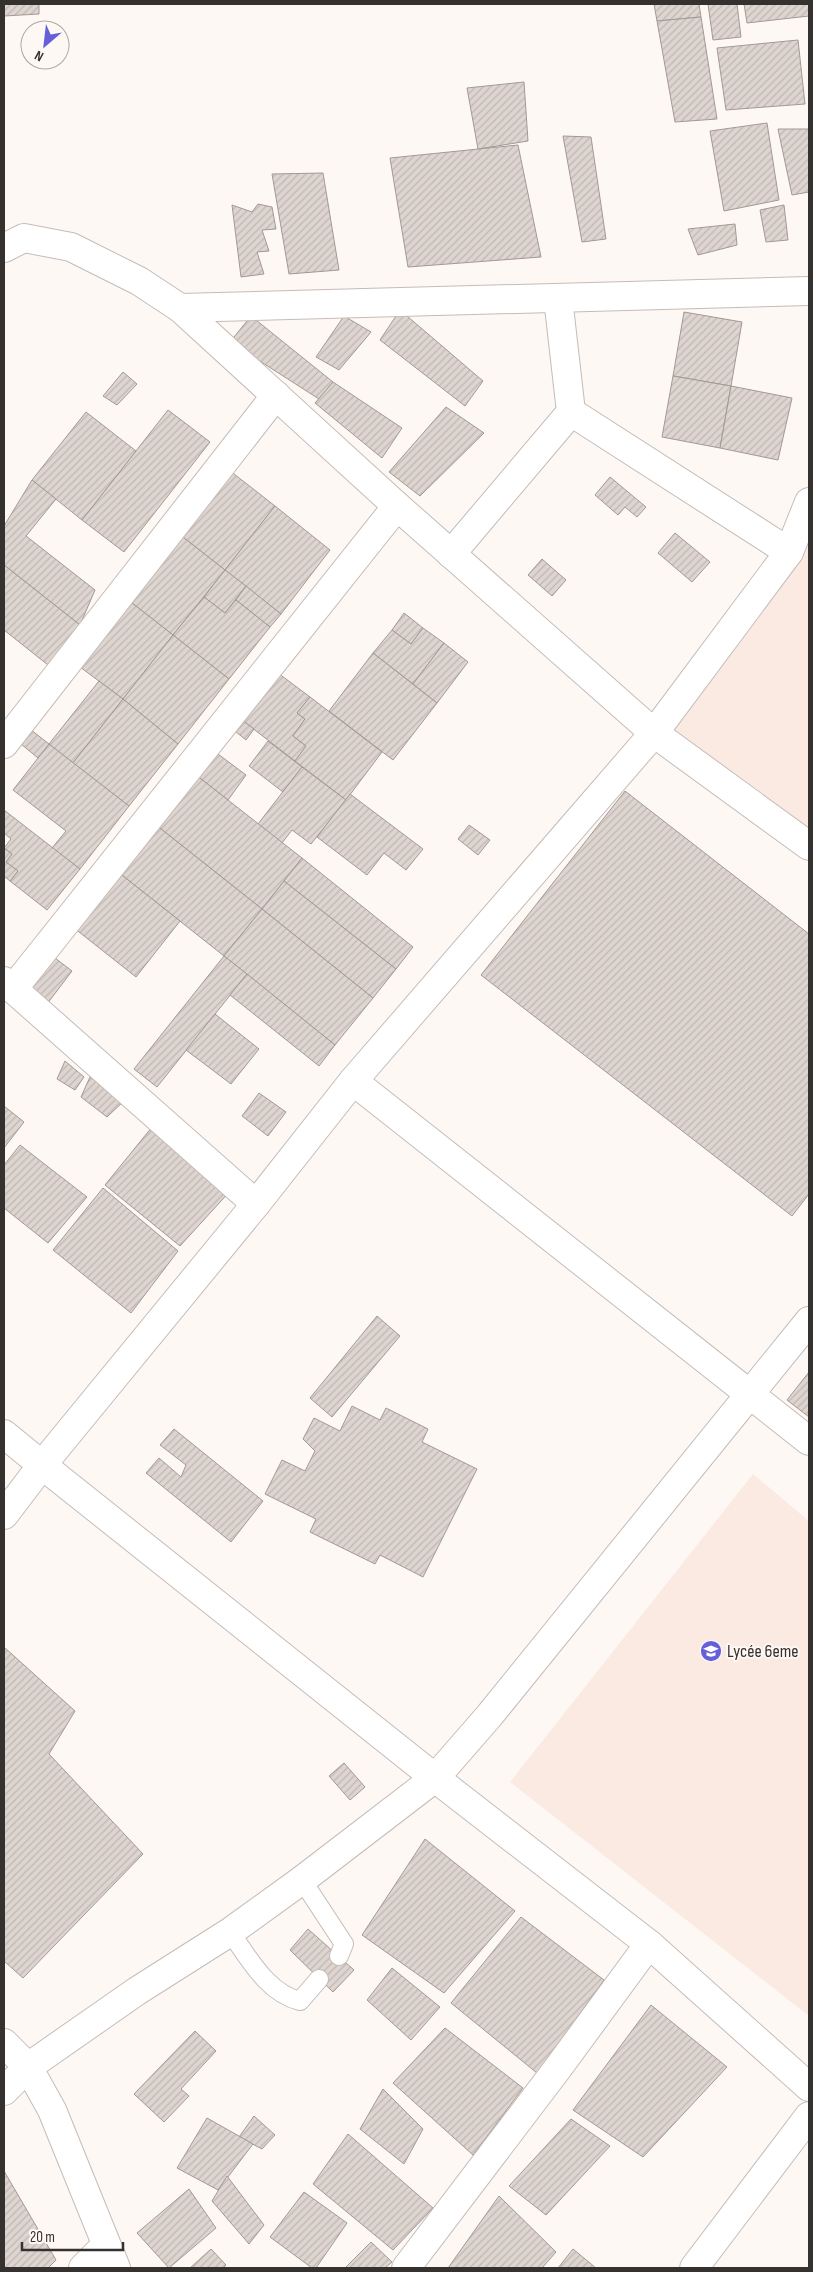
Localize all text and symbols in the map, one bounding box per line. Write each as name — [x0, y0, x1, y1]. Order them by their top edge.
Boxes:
north arrow — [20, 20, 70, 70]
text: N — [32, 47, 46, 65]
school or university icon: Lycée 6eme — [699, 1639, 723, 1663]
place label: Lycée 6eme — [727, 1641, 798, 1662]
scale bar — [22, 2220, 124, 2252]
text: 20 m — [30, 2228, 55, 2247]

